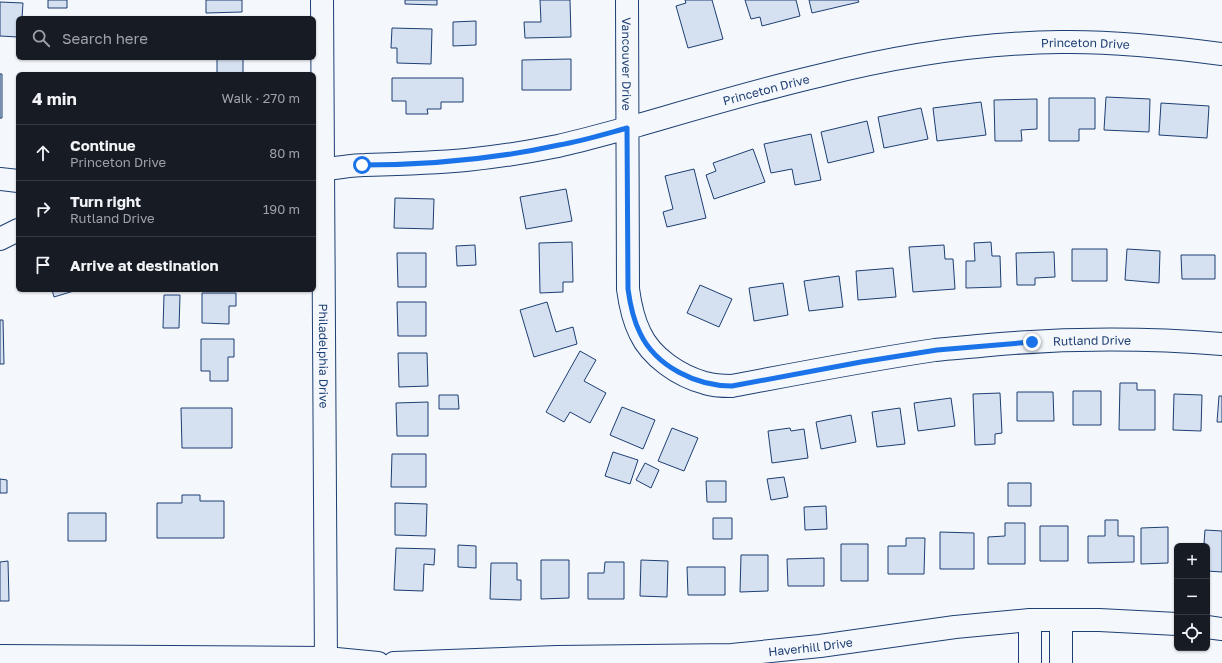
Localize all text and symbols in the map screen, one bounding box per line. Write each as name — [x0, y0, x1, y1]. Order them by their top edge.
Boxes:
search box — [16, 16, 316, 60]
street label: Vancouver Drive — [620, 17, 635, 111]
icon: search — [30, 27, 52, 49]
text: Search here — [62, 29, 148, 47]
street label: Princeton Drive — [1041, 34, 1130, 52]
street label: Princeton Drive — [721, 71, 811, 108]
text: 4 min — [32, 88, 77, 109]
text: Walk · 270 m — [222, 90, 300, 106]
text: Continue — [70, 136, 136, 154]
icon: ahead — [32, 142, 54, 164]
text: 80 m — [269, 145, 300, 161]
text: Princeton Drive — [70, 154, 166, 170]
route start — [353, 156, 371, 174]
text: Turn right — [70, 192, 141, 210]
icon: right — [32, 198, 54, 220]
text: 190 m — [263, 201, 300, 217]
text: Rutland Drive — [70, 210, 155, 226]
icon: arrive — [32, 254, 54, 276]
text: Arrive at destination — [70, 256, 219, 274]
street label: Philadelphia Drive — [316, 304, 332, 409]
street label: Rutland Drive — [1053, 332, 1131, 348]
route end — [1023, 333, 1041, 351]
map controls — [1174, 543, 1210, 651]
button: + — [1174, 543, 1210, 579]
button: − — [1174, 579, 1210, 615]
button: locate — [1174, 615, 1210, 651]
street label: Haverhill Drive — [767, 634, 854, 659]

